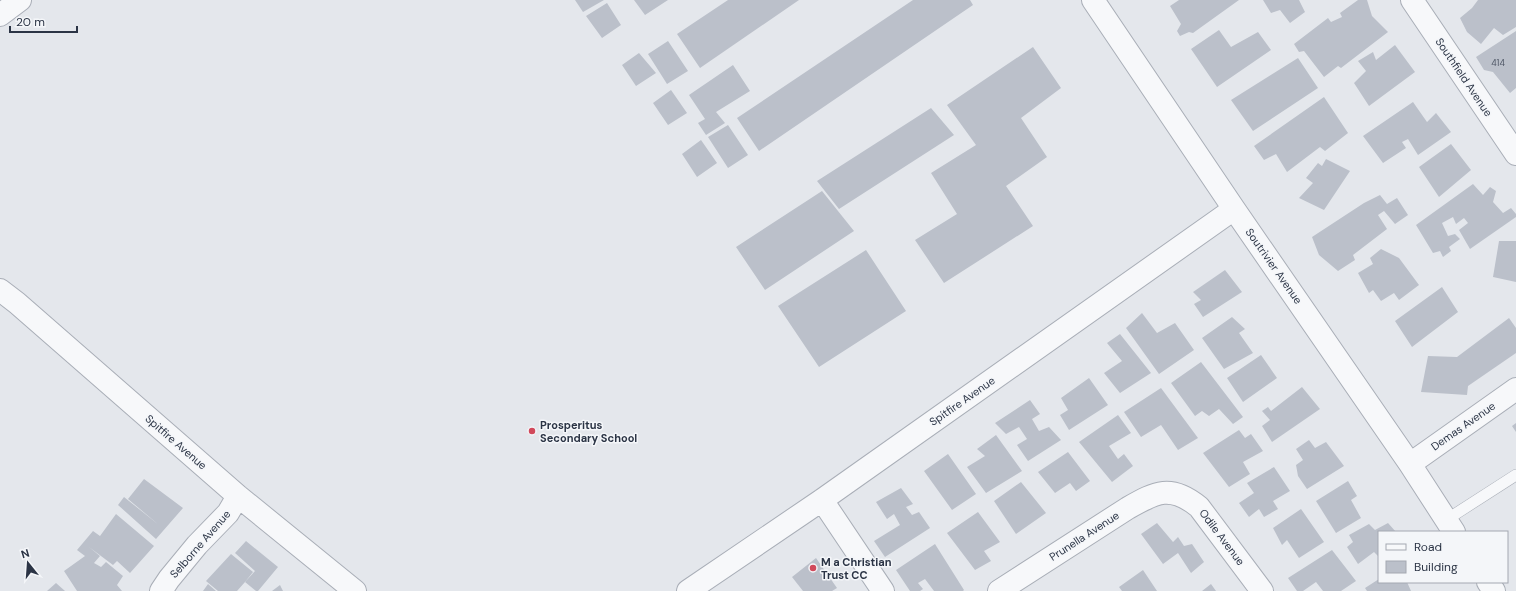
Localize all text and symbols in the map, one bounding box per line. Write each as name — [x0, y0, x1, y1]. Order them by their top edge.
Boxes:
scale bar — [10, 8, 77, 34]
text: 20 m — [16, 14, 45, 30]
street label: Southfield Avenue — [1432, 35, 1496, 119]
house number: 414 — [1491, 57, 1505, 69]
street label: Soutrivier Avenue — [1243, 225, 1305, 307]
street label: Spitfire Avenue — [927, 373, 997, 429]
street label: Demas Avenue — [1428, 399, 1498, 453]
street label: Spitfire Avenue — [142, 412, 210, 472]
place label: Prosperitus Secondary School — [540, 418, 637, 445]
marker: Prosperitus Secondary School — [527, 426, 537, 436]
street label: Odile Avenue — [1196, 506, 1248, 568]
street label: Selborne Avenue — [167, 507, 233, 581]
street label: Prunella Avenue — [1046, 508, 1122, 564]
legend — [1378, 531, 1508, 583]
text: Road — [1414, 539, 1442, 555]
north arrow — [8, 543, 48, 583]
text: N — [19, 546, 31, 561]
place label: M a Christian Trust CC — [821, 555, 892, 582]
text: Building — [1414, 559, 1458, 575]
marker: M a Christian Trust CC — [808, 563, 818, 573]

